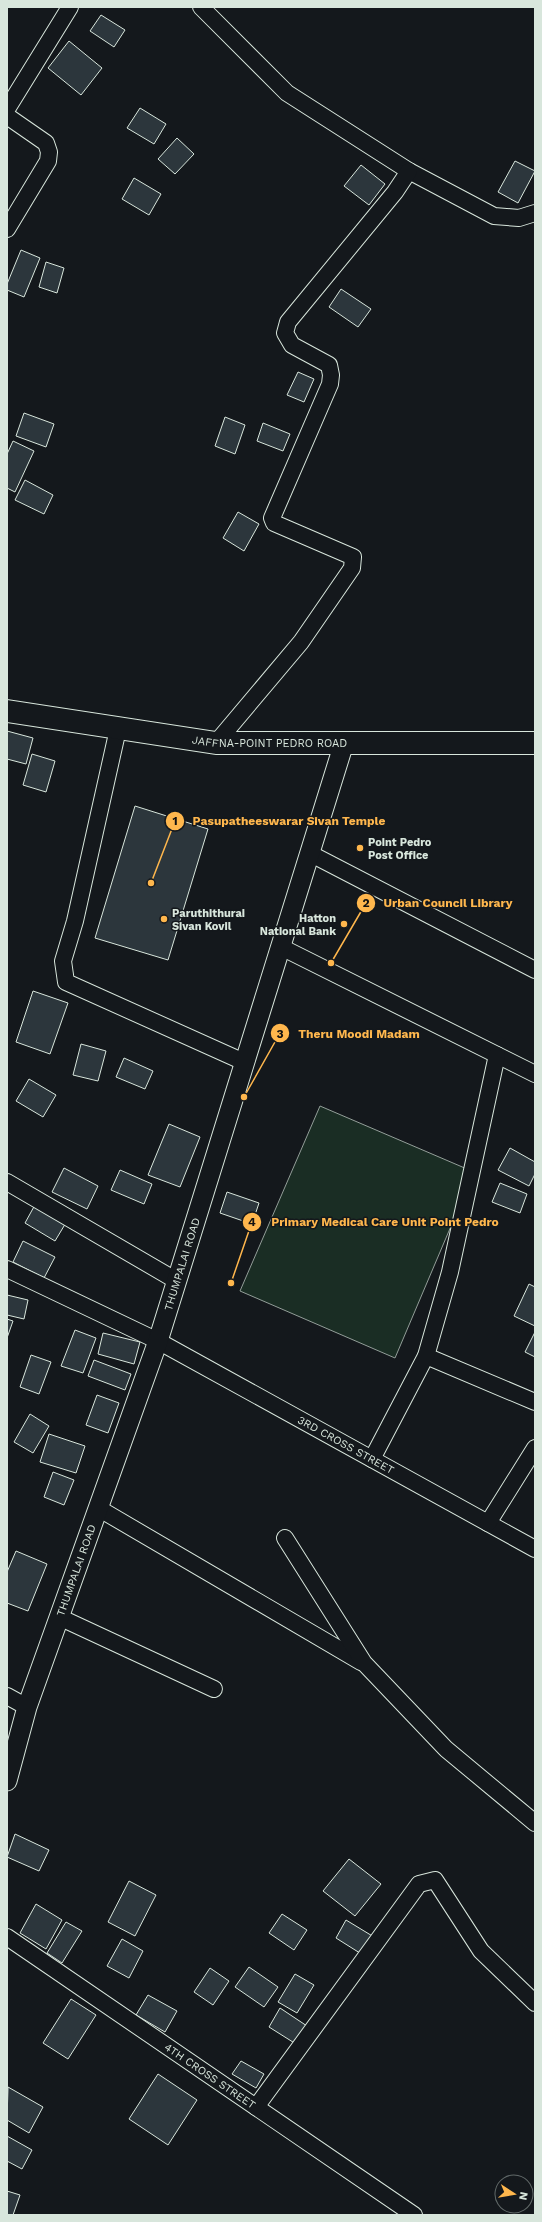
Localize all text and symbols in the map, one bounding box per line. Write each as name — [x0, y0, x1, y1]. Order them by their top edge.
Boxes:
street label: JAFFNA-POINT PEDRO ROAD — [191, 733, 347, 750]
callout: Pasupatheeswarar Sivan Temple — [165, 809, 394, 833]
text: 1 — [172, 814, 178, 828]
text: Pasupatheeswarar Sivan Temple — [193, 814, 385, 828]
place label: Point Pedro Post Office — [368, 836, 432, 862]
marker: Point Pedro Post Office — [355, 843, 365, 853]
callout: Urban Council Library — [356, 891, 521, 915]
text: 2 — [362, 896, 370, 910]
text: Urban Council Library — [384, 896, 513, 910]
place label: Paruthithurai Sivan Kovil — [172, 907, 245, 933]
place label: Hatton National Bank — [260, 912, 336, 938]
marker: Paruthithurai Sivan Kovil — [159, 914, 169, 924]
marker: Hatton National Bank — [339, 919, 349, 929]
callout: Theru Moodi Madam — [270, 1021, 428, 1045]
text: 3 — [276, 1027, 284, 1041]
text: Theru Moodi Madam — [298, 1027, 420, 1041]
callout: Primary Medical Care Unit Point Pedro — [242, 1210, 507, 1234]
text: 4 — [248, 1215, 256, 1229]
text: Primary Medical Care Unit Point Pedro — [271, 1215, 499, 1229]
street label: THUMPALAI ROAD — [162, 1216, 203, 1312]
street label: 3RD CROSS STREET — [295, 1413, 396, 1477]
street label: THUMPALAI ROAD — [54, 1523, 99, 1618]
street label: 4TH CROSS STREET — [162, 2041, 258, 2112]
north arrow — [494, 2174, 534, 2214]
text: N — [516, 2191, 530, 2201]

